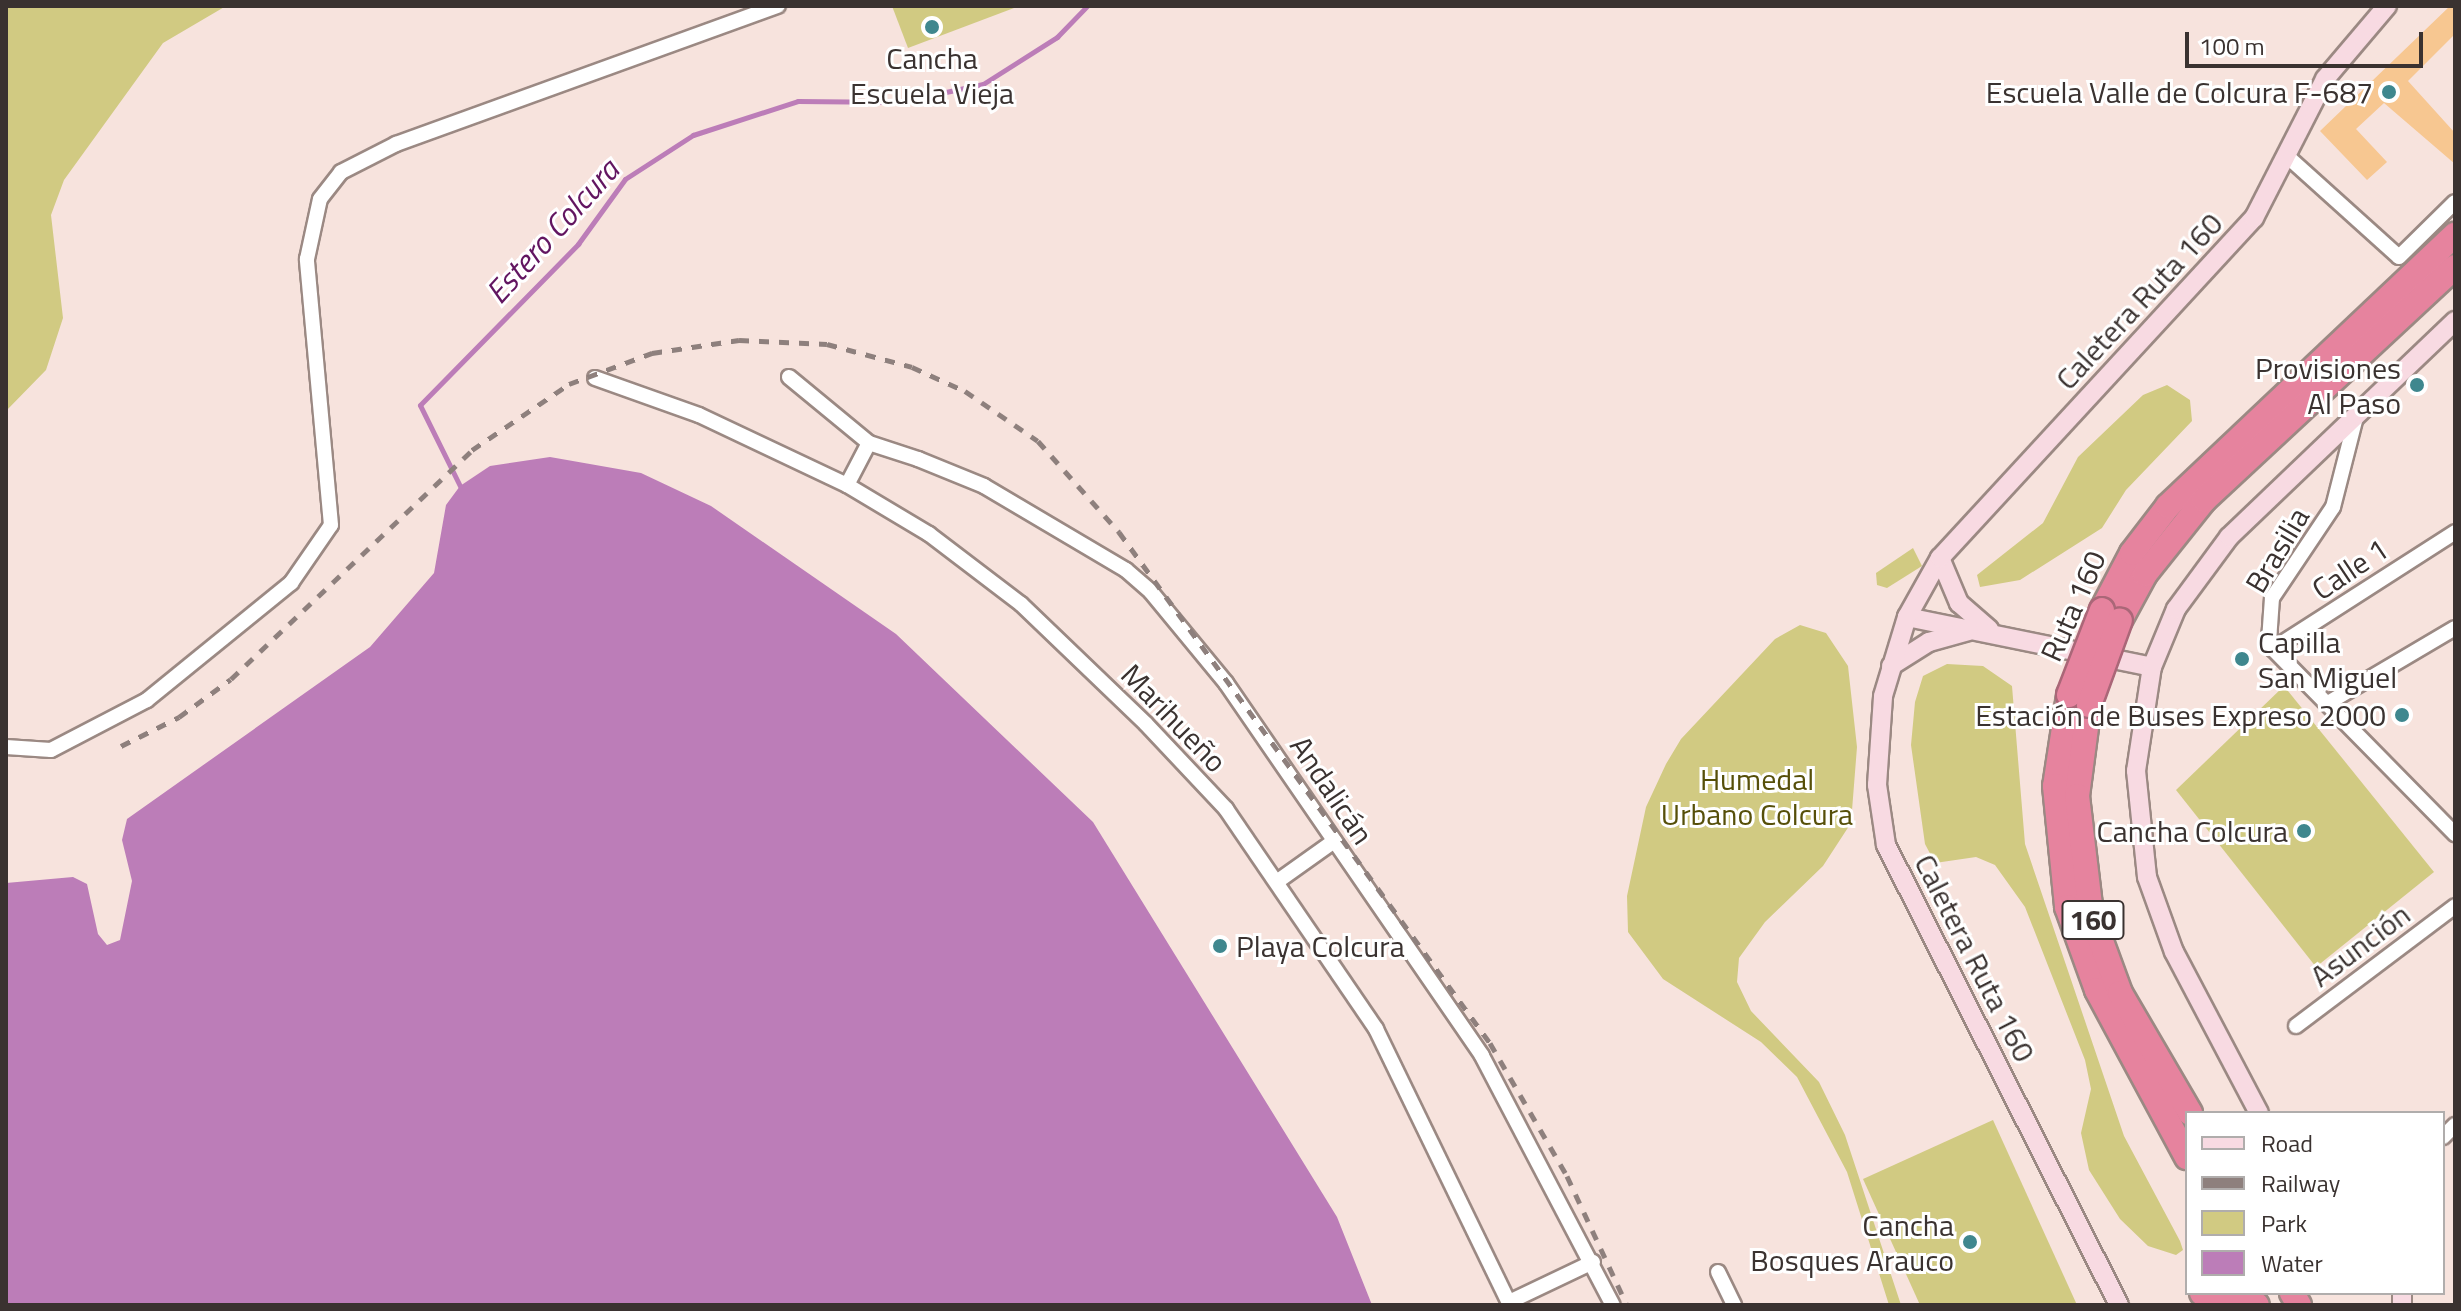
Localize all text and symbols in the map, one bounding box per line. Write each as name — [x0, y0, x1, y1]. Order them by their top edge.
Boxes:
scale bar — [2189, 16, 2427, 66]
marker: Cancha Escuela Vieja — [923, 18, 941, 36]
text: 100 m — [2199, 28, 2265, 64]
place label: Cancha Escuela Vieja — [850, 40, 1014, 110]
place label: Escuela Valle de Colcura F-687 — [1986, 74, 2373, 110]
marker: Escuela Valle de Colcura F-687 — [2380, 83, 2398, 101]
water label: Estero Colcura — [477, 151, 627, 311]
street label: Caletera Ruta 160 — [2048, 205, 2230, 397]
place label: Provisiones Al Paso — [2255, 350, 2401, 420]
marker: Provisiones Al Paso — [2408, 376, 2426, 394]
street label: Brasilia — [2238, 501, 2316, 599]
street label: Calle 1 — [2305, 531, 2395, 607]
street label: Ruta 160 — [2033, 545, 2113, 667]
place label: Capilla San Miguel — [2258, 624, 2397, 694]
marker: Capilla San Miguel — [2233, 650, 2251, 668]
street label: Marihueño — [1114, 656, 1234, 780]
place label: Estación de Buses Expreso 2000 — [1975, 697, 2386, 733]
marker: Estación de Buses Expreso 2000 — [2393, 706, 2411, 724]
street label: Andalicán — [1283, 729, 1381, 851]
park label: Humedal Urbano Colcura — [1661, 761, 1853, 832]
place label: Cancha Colcura — [2097, 813, 2288, 849]
marker: Cancha Colcura — [2295, 822, 2313, 840]
street label: Caletera Ruta 160 — [1907, 848, 2043, 1068]
road number: 160 — [2061, 896, 2125, 944]
street label: Asunción — [2303, 896, 2417, 994]
place label: Playa Colcura — [1236, 928, 1405, 964]
marker: Playa Colcura — [1211, 937, 1229, 955]
legend — [2185, 1111, 2445, 1295]
text: Road — [2261, 1125, 2313, 1161]
text: Railway — [2261, 1165, 2340, 1201]
text: Park — [2261, 1205, 2307, 1241]
place label: Cancha Bosques Arauco — [1750, 1207, 1954, 1278]
marker: Cancha Bosques Arauco — [1961, 1233, 1979, 1251]
text: Water — [2261, 1245, 2323, 1281]

